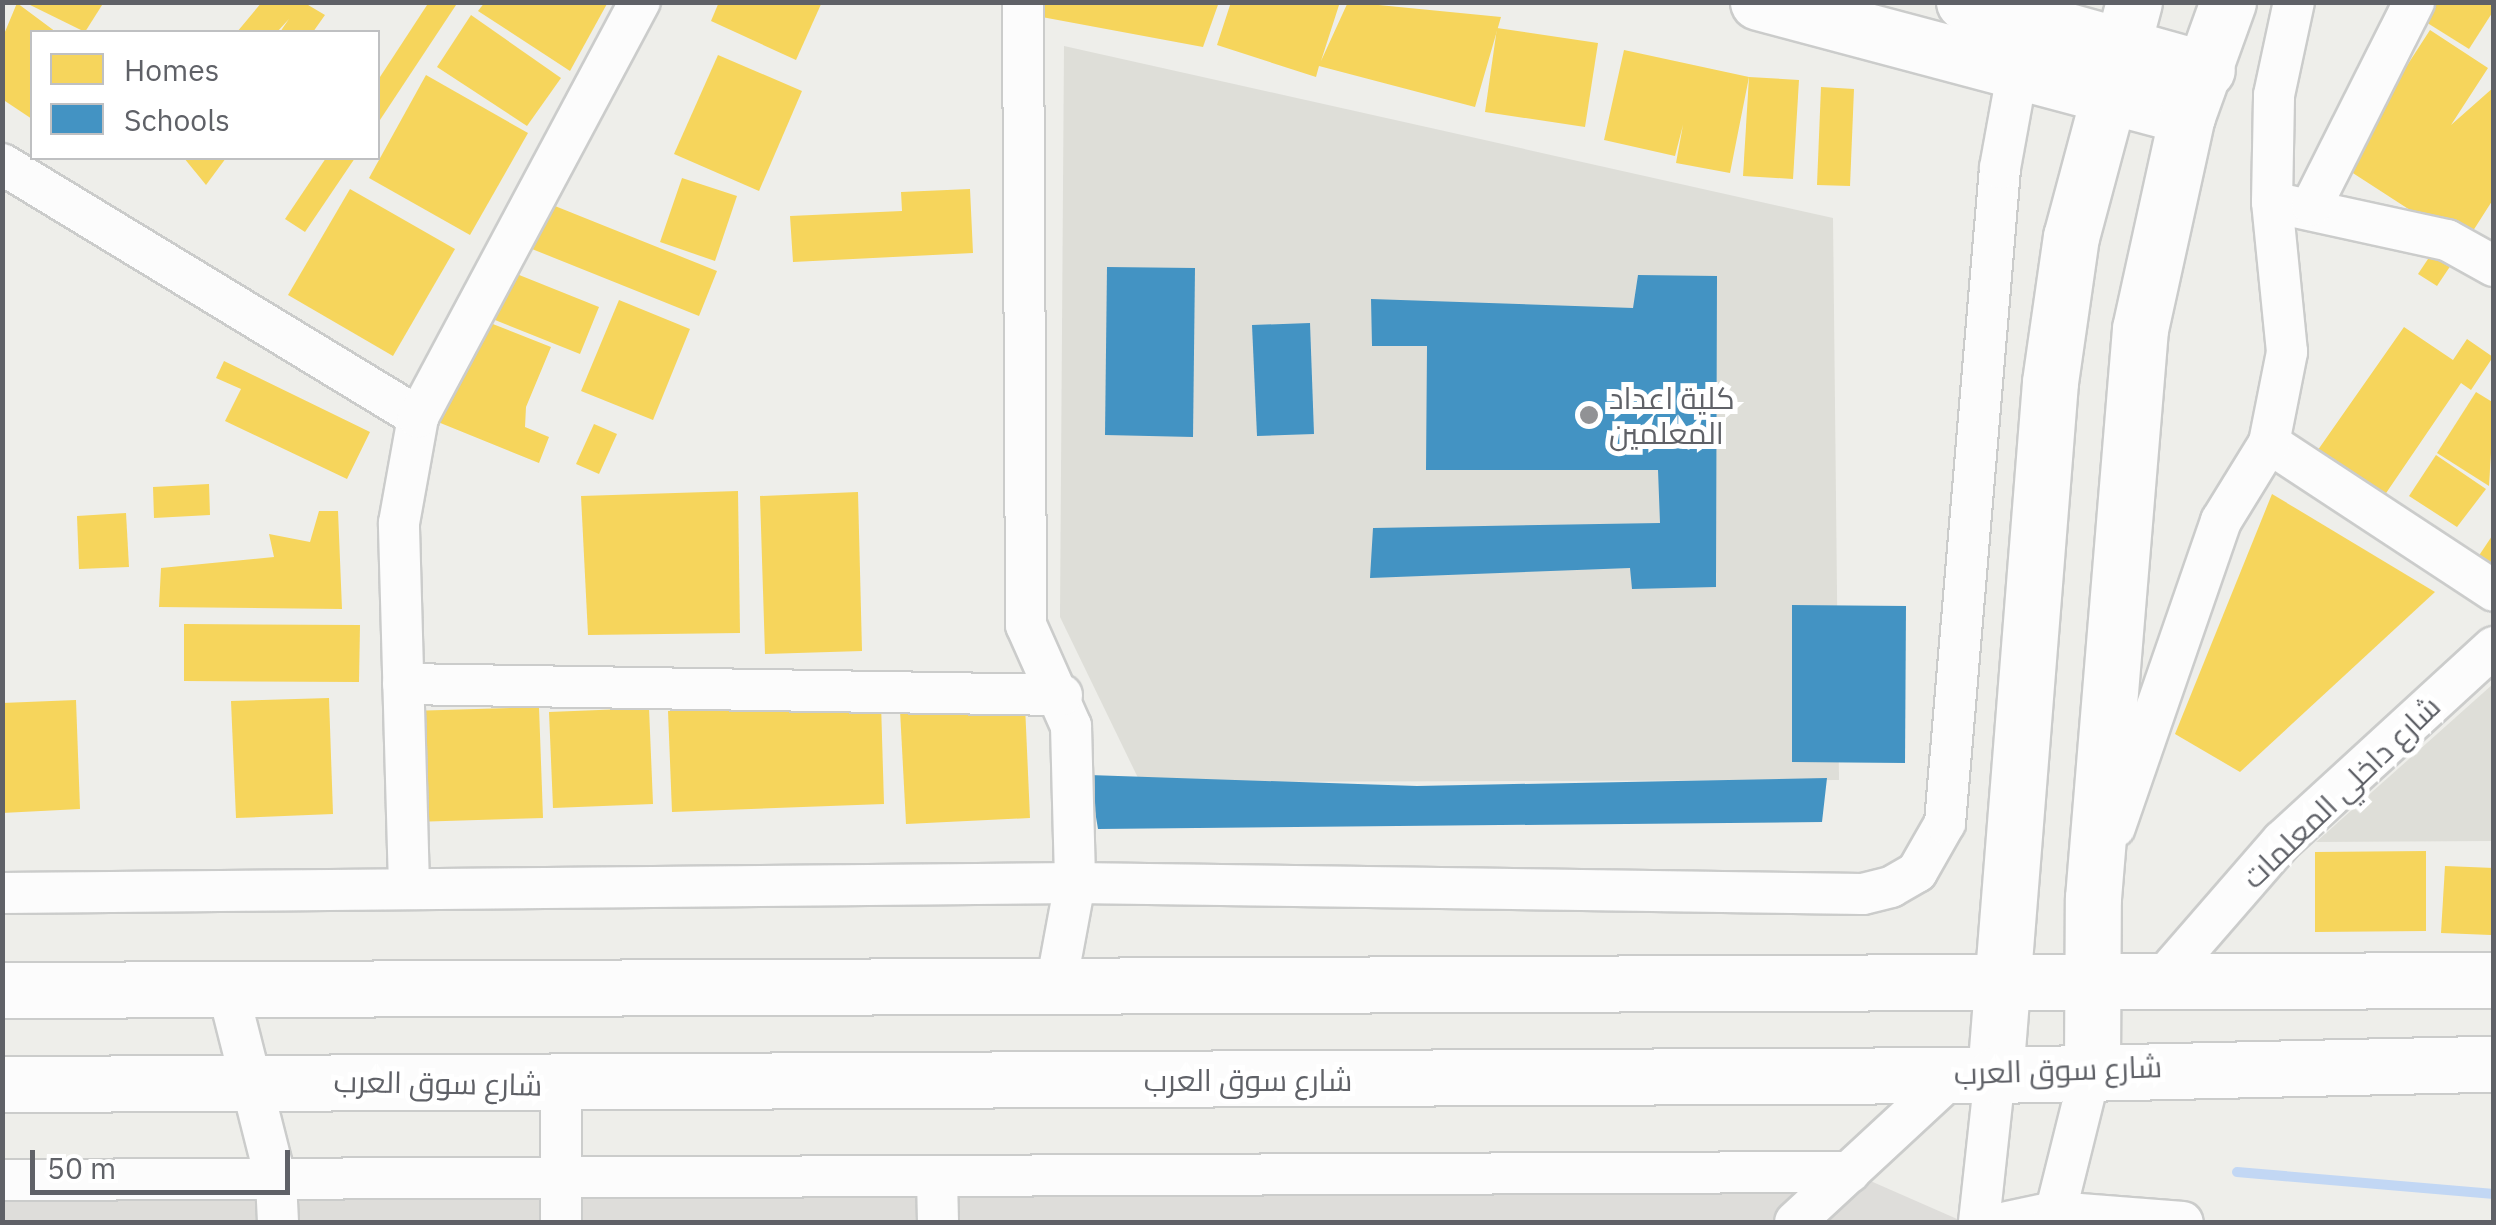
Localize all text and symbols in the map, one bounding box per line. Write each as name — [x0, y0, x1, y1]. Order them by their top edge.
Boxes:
legend — [30, 30, 380, 160]
text: Homes — [124, 50, 219, 89]
text: Schools — [124, 100, 230, 139]
place label: كلية اعداد المعلمين — [1609, 380, 1735, 450]
marker: كلية اعداد المعلمين — [1578, 404, 1600, 426]
street label: شارع داخلي المعلمات — [2235, 689, 2447, 895]
street label: شارع سوق العرب — [1953, 1048, 2163, 1092]
street label: شارع سوق العرب — [1144, 1062, 1352, 1098]
street label: شارع سوق العرب — [333, 1063, 543, 1103]
scale bar — [35, 1130, 295, 1192]
text: 50 m — [47, 1148, 116, 1187]

